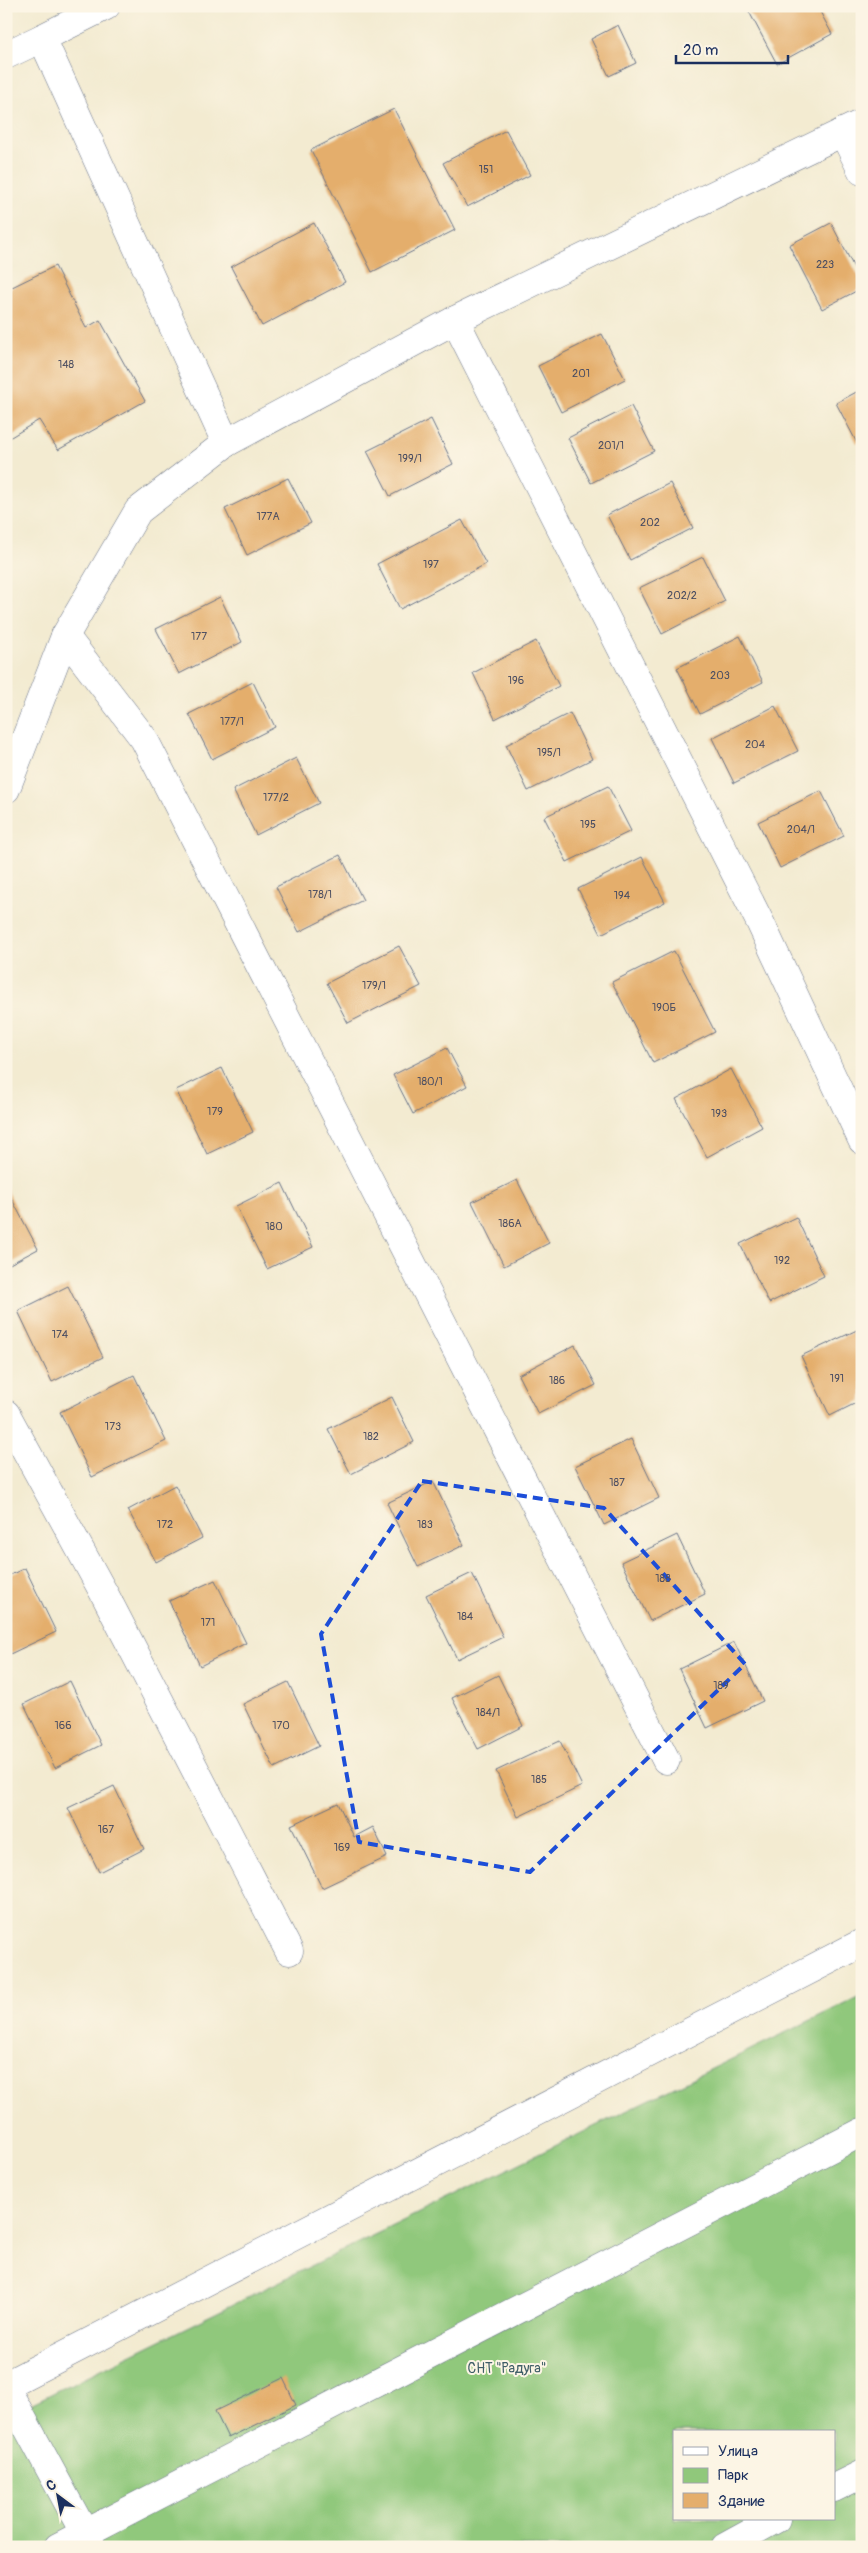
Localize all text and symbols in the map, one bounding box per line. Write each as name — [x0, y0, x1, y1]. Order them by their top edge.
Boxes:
scale bar — [676, 32, 788, 64]
text: 20 m — [683, 41, 718, 60]
house number: 151 — [479, 163, 493, 176]
house number: 223 — [816, 258, 834, 271]
house number: 148 — [58, 358, 75, 371]
house number: 201 — [572, 367, 590, 380]
house number: 201/1 — [598, 439, 624, 452]
house number: 199/1 — [398, 452, 422, 465]
house number: 177А — [256, 510, 280, 523]
house number: 202 — [640, 516, 660, 529]
house number: 197 — [423, 558, 439, 571]
house number: 202/2 — [667, 589, 697, 602]
house number: 177 — [191, 630, 207, 643]
house number: 203 — [710, 669, 730, 682]
house number: 196 — [508, 674, 524, 687]
house number: 177/1 — [220, 715, 244, 728]
house number: 204 — [745, 738, 766, 751]
house number: 195/1 — [537, 746, 561, 759]
house number: 177/2 — [263, 791, 289, 804]
house number: 195 — [580, 818, 596, 831]
house number: 204/1 — [787, 823, 815, 836]
house number: 178/1 — [308, 888, 332, 901]
house number: 194 — [614, 889, 631, 902]
house number: 179/1 — [362, 979, 386, 992]
house number: 190Б — [652, 1001, 676, 1014]
house number: 180/1 — [417, 1075, 443, 1088]
house number: 179 — [207, 1105, 223, 1118]
house number: 193 — [711, 1107, 727, 1120]
house number: 186А — [498, 1217, 522, 1230]
house number: 180 — [265, 1220, 283, 1233]
house number: 192 — [774, 1254, 790, 1267]
house number: 174 — [52, 1328, 69, 1341]
house number: 191 — [830, 1372, 844, 1385]
house number: 186 — [549, 1374, 565, 1387]
house number: 173 — [105, 1420, 121, 1433]
house number: 182 — [363, 1430, 379, 1443]
house number: 187 — [609, 1476, 625, 1489]
house number: 172 — [157, 1518, 173, 1531]
house number: 183 — [417, 1518, 433, 1531]
house number: 188 — [655, 1572, 671, 1585]
house number: 184 — [457, 1610, 474, 1623]
house number: 171 — [201, 1616, 215, 1629]
house number: 189 — [713, 1679, 729, 1692]
house number: 184/1 — [476, 1706, 500, 1719]
house number: 166 — [54, 1719, 72, 1732]
house number: 170 — [272, 1719, 290, 1732]
house number: 185 — [531, 1773, 547, 1786]
house number: 167 — [98, 1823, 114, 1836]
house number: 169 — [334, 1841, 351, 1854]
park label: СНТ "Радуга" — [468, 2360, 546, 2377]
legend — [673, 2430, 836, 2520]
text: Улица — [718, 2442, 758, 2461]
text: Парк — [718, 2466, 749, 2485]
north arrow — [32, 2470, 82, 2520]
text: С — [43, 2476, 60, 2495]
text: Здание — [718, 2492, 765, 2511]

